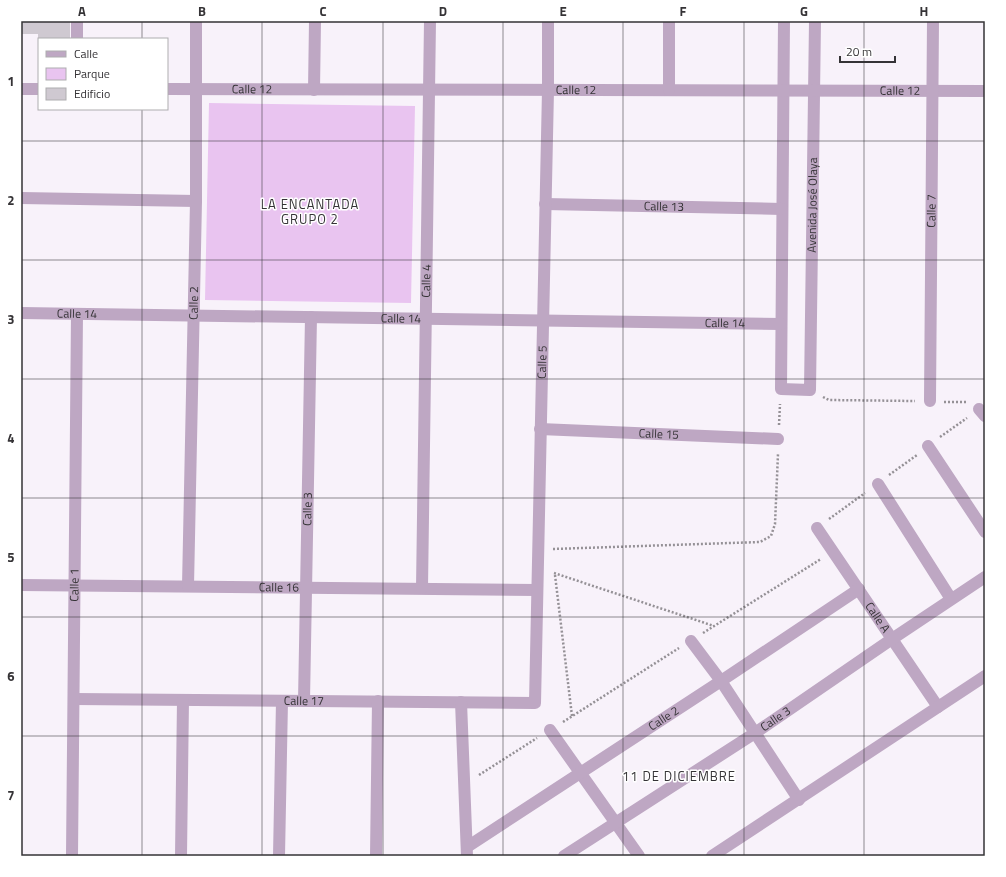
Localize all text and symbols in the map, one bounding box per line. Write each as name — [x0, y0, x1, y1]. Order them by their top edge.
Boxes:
text: A — [78, 1, 86, 21]
text: B — [198, 1, 206, 21]
text: C — [319, 1, 327, 21]
text: D — [439, 1, 447, 21]
text: E — [559, 1, 567, 21]
text: F — [680, 1, 687, 21]
text: G — [800, 1, 808, 21]
text: H — [920, 1, 928, 21]
legend — [38, 38, 168, 110]
scale bar — [840, 38, 895, 64]
text: 20 m — [846, 42, 872, 61]
text: Calle — [74, 44, 98, 63]
text: Parque — [74, 64, 110, 83]
text: 1 — [7, 71, 15, 91]
street label: Calle 12 — [232, 79, 272, 98]
street label: Calle 12 — [556, 80, 596, 99]
street label: Calle 12 — [880, 81, 920, 100]
text: Edificio — [74, 84, 110, 103]
street label: Avenida José Olaya — [802, 157, 822, 253]
text: 2 — [7, 190, 15, 210]
district label: LA ENCANTADA GRUPO 2 — [261, 194, 359, 229]
street label: Calle 7 — [921, 194, 941, 228]
street label: Calle 13 — [644, 196, 684, 216]
street label: Calle 4 — [416, 264, 436, 298]
street label: Calle 2 — [184, 286, 203, 320]
street label: Calle 14 — [57, 304, 98, 323]
street label: Calle 14 — [381, 308, 422, 328]
text: 3 — [7, 309, 15, 329]
street label: Calle 14 — [705, 313, 745, 332]
street label: Calle 5 — [532, 345, 552, 379]
street label: Calle 15 — [638, 423, 680, 444]
text: 4 — [7, 428, 15, 448]
street label: Calle 3 — [297, 492, 317, 526]
text: 5 — [7, 547, 15, 567]
street label: Calle 1 — [64, 568, 84, 602]
street label: Calle 16 — [259, 577, 299, 597]
street label: Calle A — [861, 598, 895, 637]
text: 6 — [7, 666, 15, 686]
street label: Calle 17 — [284, 691, 324, 710]
street label: Calle 2 — [644, 701, 683, 735]
street label: Calle 3 — [756, 701, 794, 736]
district label: 11 DE DICIEMBRE — [622, 766, 736, 786]
text: 7 — [7, 785, 15, 805]

